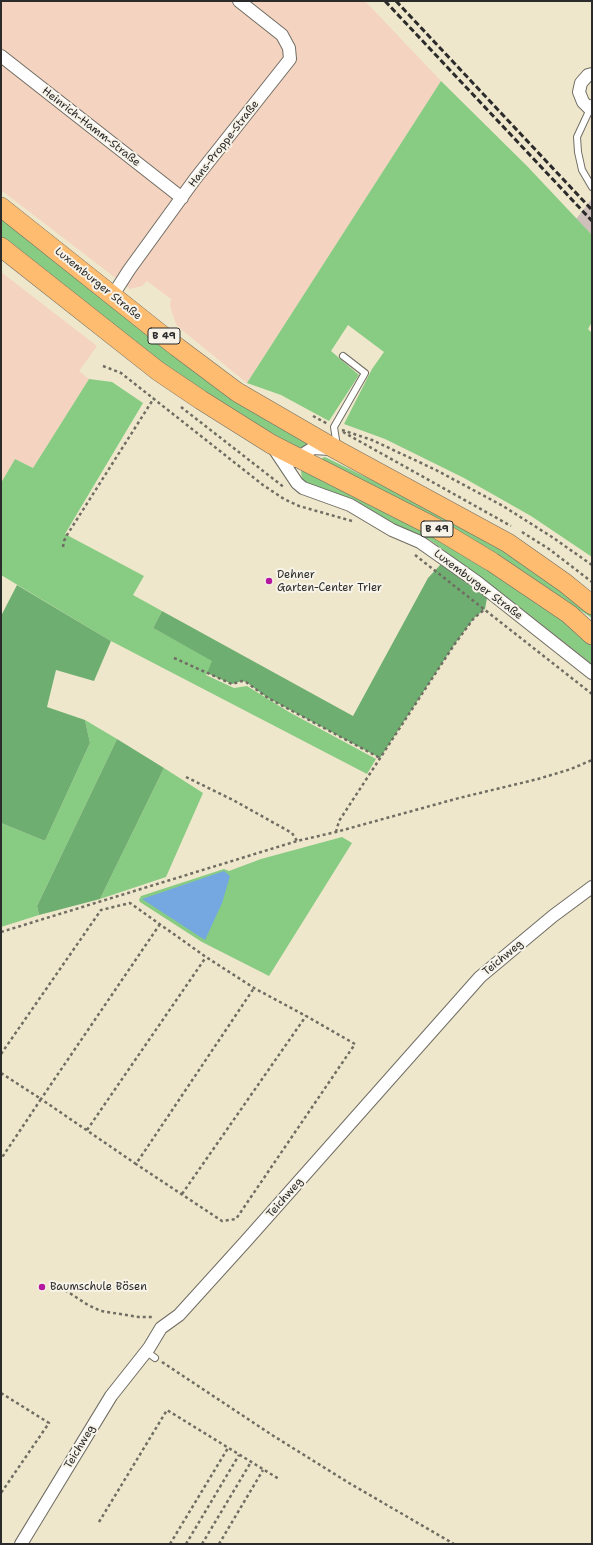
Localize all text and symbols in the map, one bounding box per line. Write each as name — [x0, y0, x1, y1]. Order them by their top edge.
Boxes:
street label: Heinrich-Hamm-Straße — [39, 85, 143, 169]
street label: Hans-Proppe-Straße — [186, 98, 262, 190]
street label: Luxemburger Straße — [52, 245, 144, 323]
road number: B 49 — [148, 328, 180, 344]
road number: B 49 — [421, 521, 453, 537]
street label: Luxemburger Straße — [431, 547, 525, 623]
place label: Dehner Garten-Center Trier — [277, 568, 382, 594]
marker: Dehner Garten-Center Trier — [264, 576, 274, 586]
street label: Teichweg — [480, 937, 526, 979]
street label: Teichweg — [264, 1175, 306, 1221]
place label: Baumschule Bösen — [50, 1280, 147, 1294]
marker: Baumschule Bösen — [37, 1282, 47, 1292]
street label: Teichweg — [62, 1423, 98, 1471]

